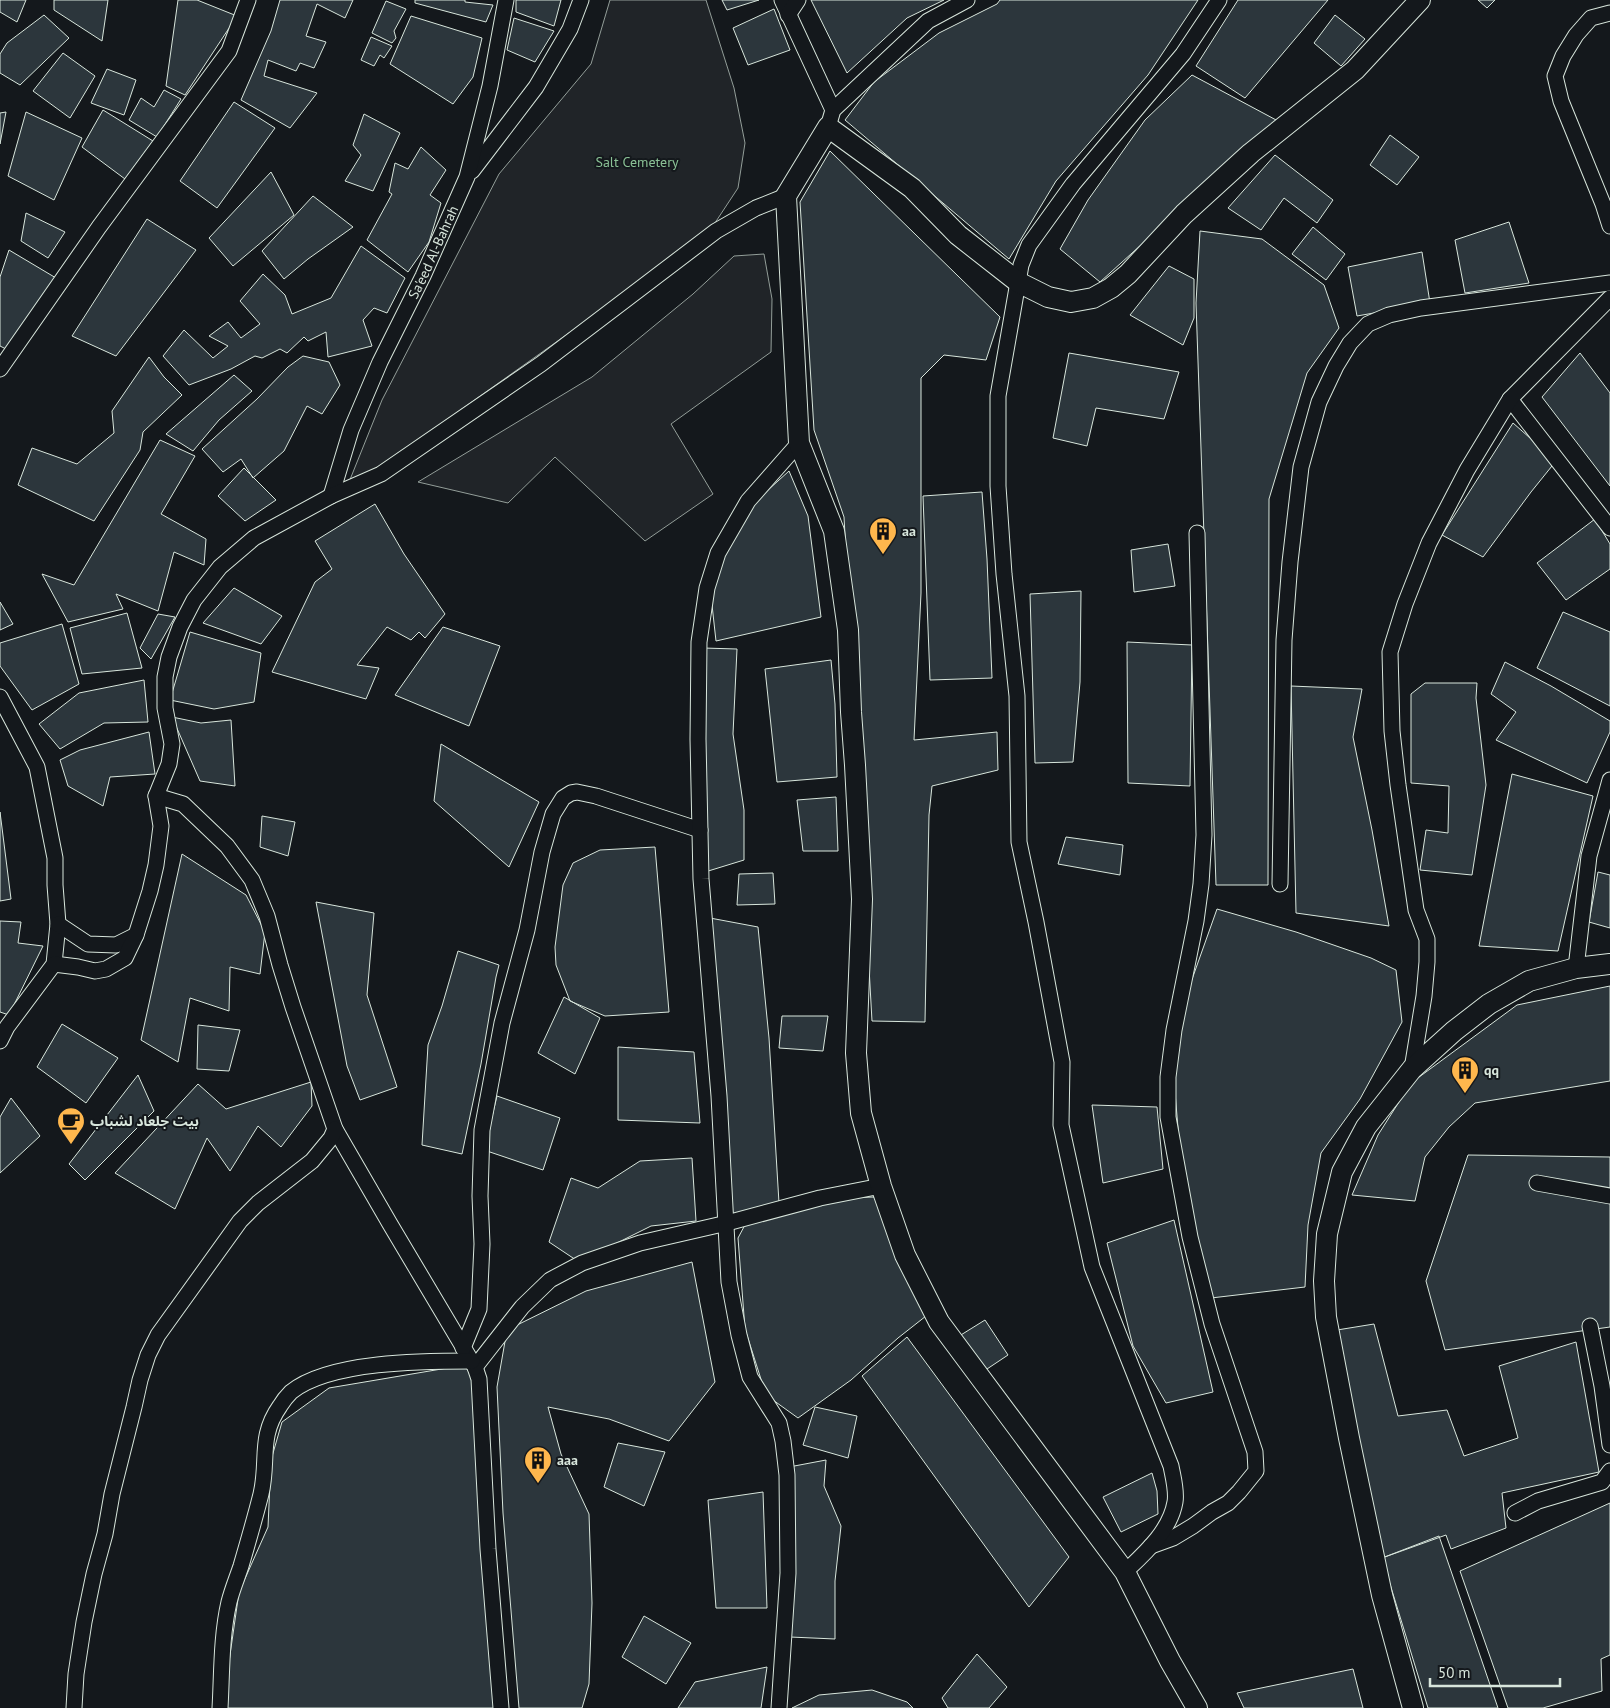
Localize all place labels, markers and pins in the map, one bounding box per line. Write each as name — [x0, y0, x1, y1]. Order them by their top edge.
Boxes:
building icon: aa — [868, 516, 898, 555]
place label: aa — [902, 522, 916, 540]
building icon: qq — [1450, 1055, 1480, 1094]
place label: qq — [1484, 1061, 1499, 1079]
cafe icon: بيت جلعاد لشباب — [56, 1106, 86, 1145]
place label: بيت جلعاد لشباب — [90, 1112, 199, 1130]
building icon: aaa — [523, 1445, 553, 1484]
place label: aaa — [557, 1451, 578, 1469]

